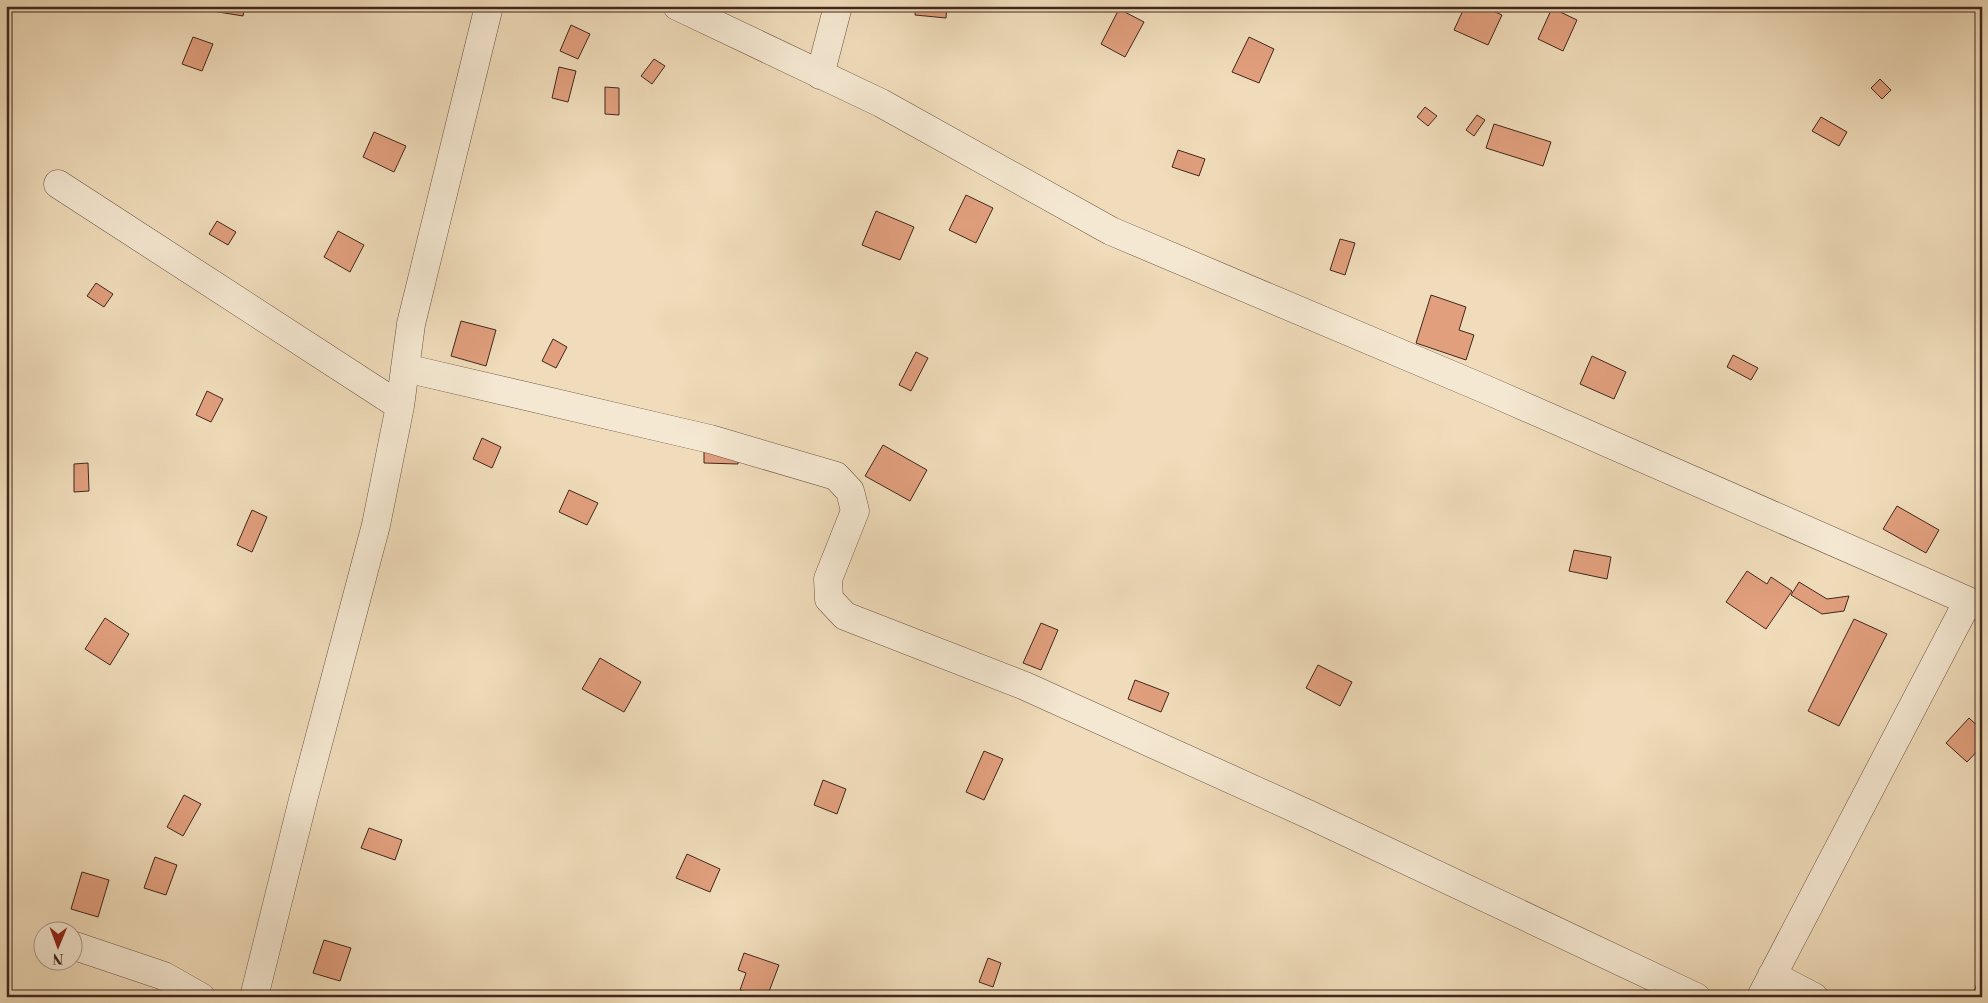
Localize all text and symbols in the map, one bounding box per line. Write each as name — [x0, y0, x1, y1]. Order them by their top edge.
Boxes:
north arrow — [32, 920, 82, 970]
text: N — [52, 949, 63, 967]

